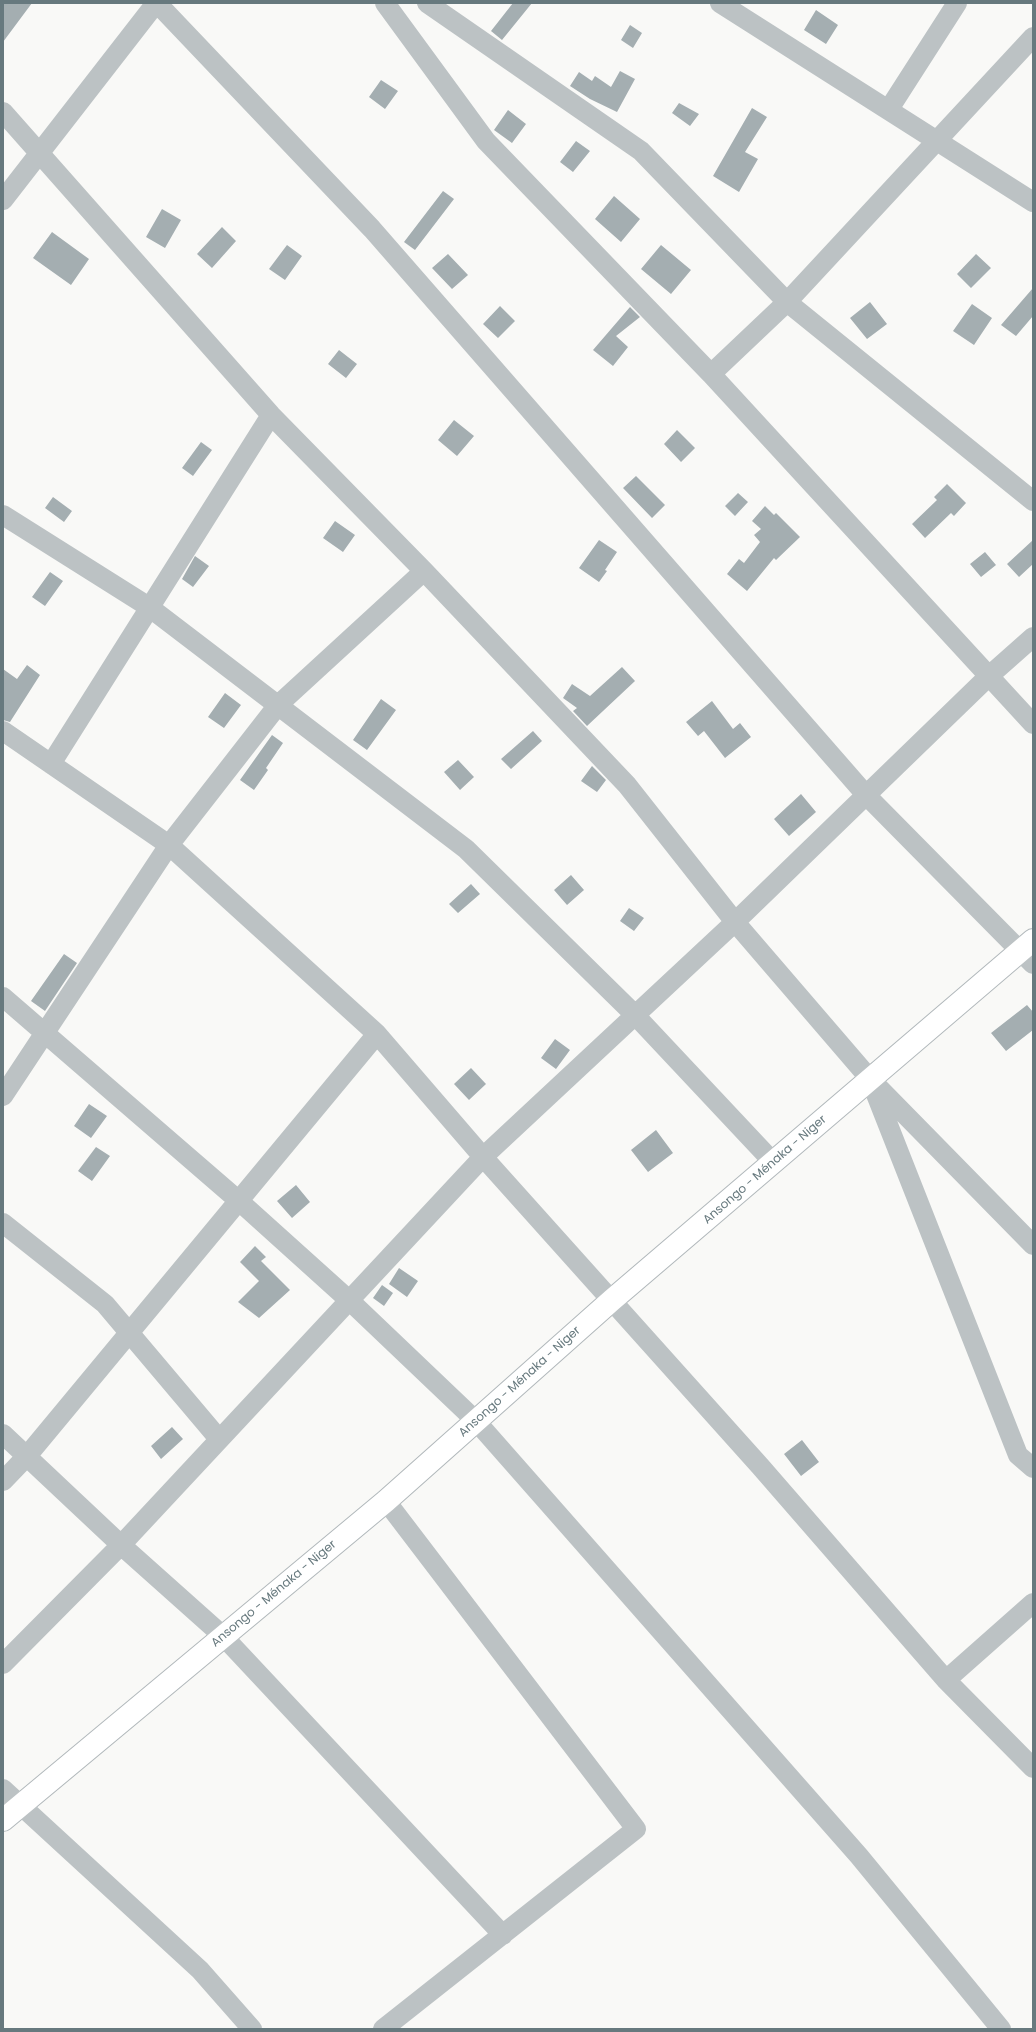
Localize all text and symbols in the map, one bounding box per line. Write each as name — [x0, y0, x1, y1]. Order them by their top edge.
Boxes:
street label: Ansongo - Ménaka - Niger — [700, 1113, 830, 1227]
street label: Ansongo - Ménaka - Niger — [456, 1324, 584, 1440]
street label: Ansongo - Ménaka - Niger — [209, 1538, 339, 1650]

